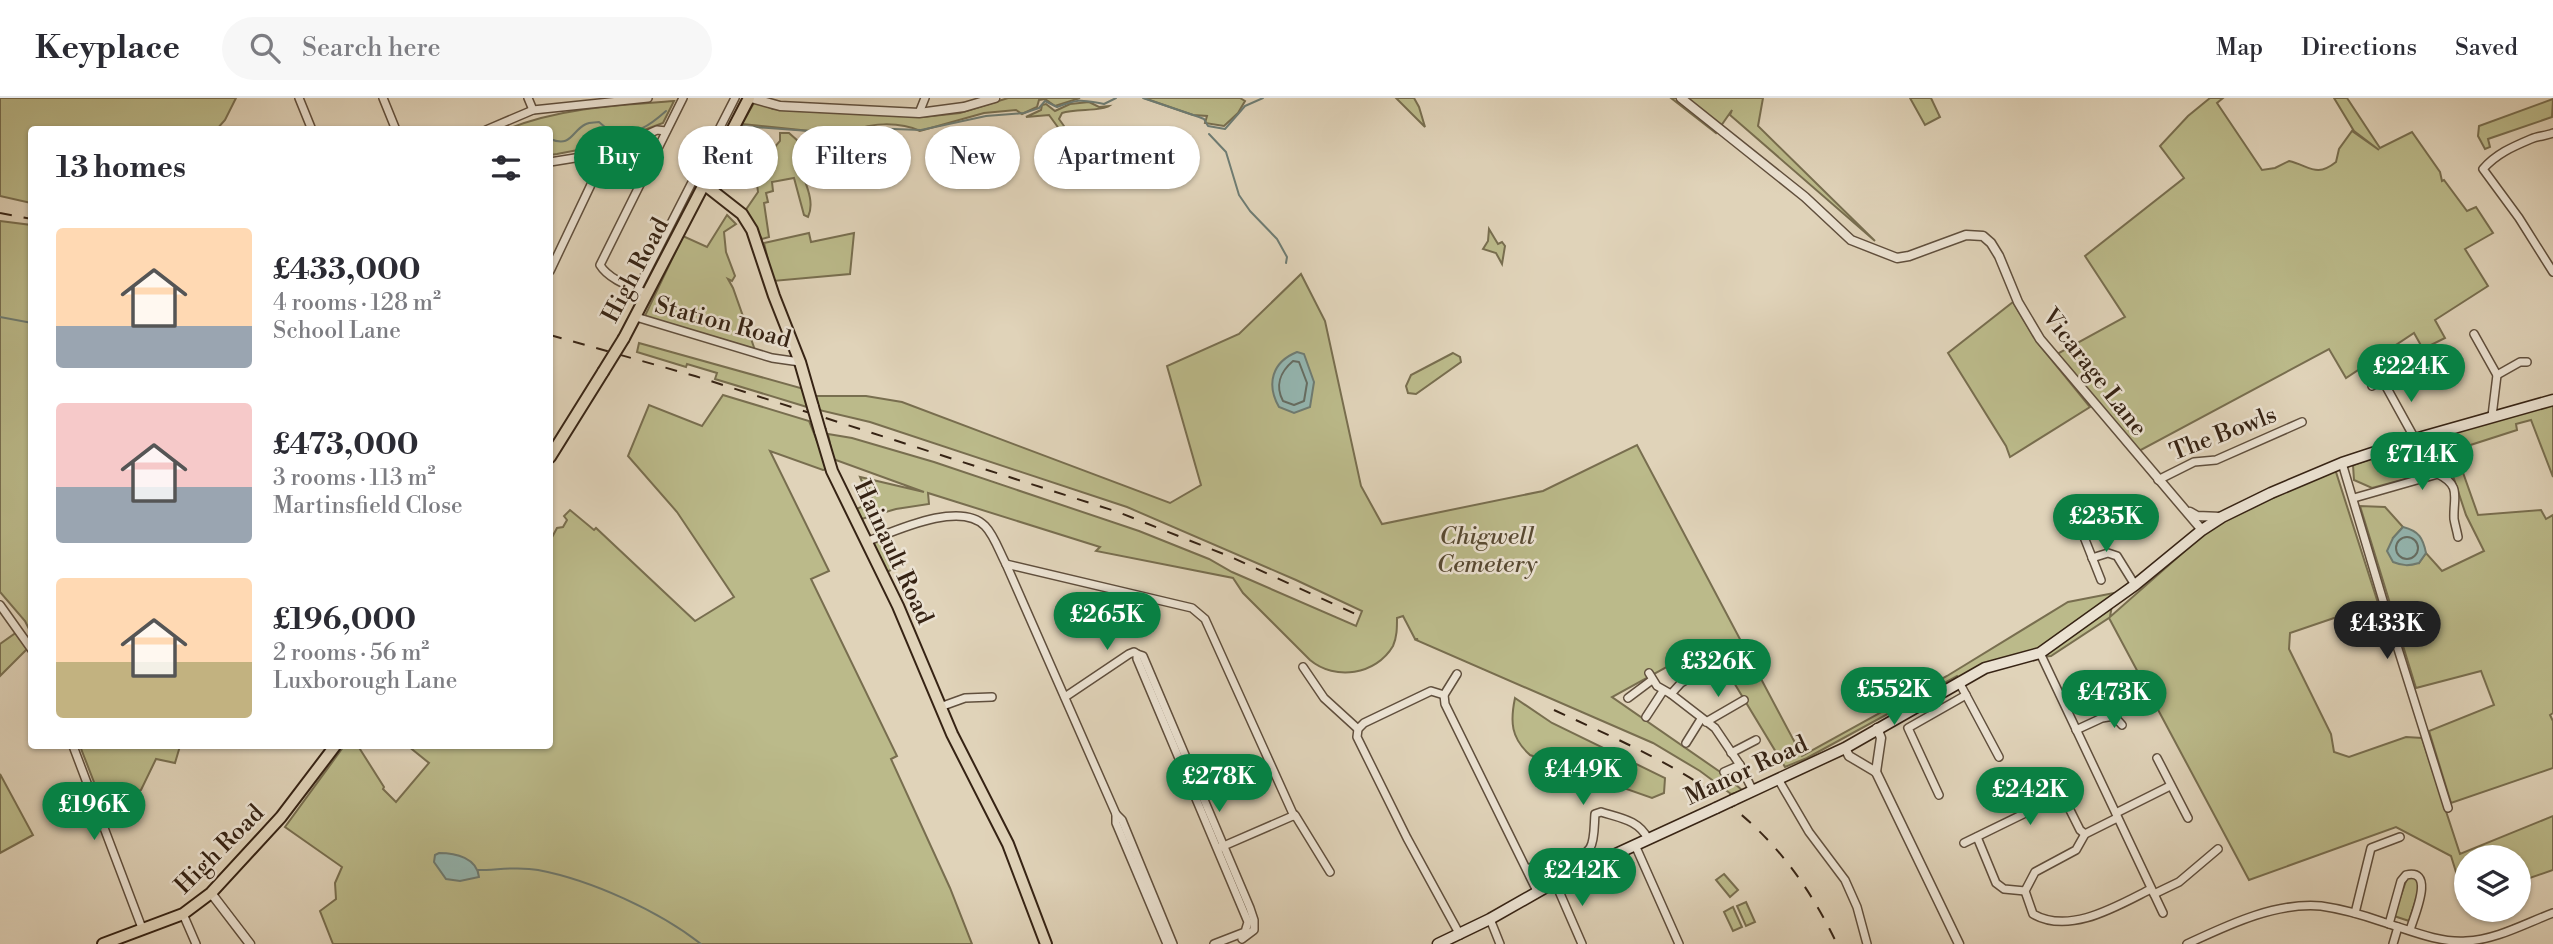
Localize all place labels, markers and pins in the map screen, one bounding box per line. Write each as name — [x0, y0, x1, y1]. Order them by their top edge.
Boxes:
pin: £224K — [2362, 344, 2460, 404]
pin: £714K — [2373, 432, 2471, 492]
pin: £235K — [2057, 494, 2155, 554]
pin: £265K — [1058, 592, 1156, 652]
pin: £433K — [2338, 602, 2436, 661]
pin: £326K — [1669, 640, 1767, 699]
pin: £552K — [1845, 668, 1943, 727]
pin: £473K — [2065, 670, 2163, 730]
pin: £449K — [1534, 748, 1632, 807]
pin: £278K — [1170, 754, 1268, 814]
pin: £242K — [1981, 768, 2079, 827]
pin: £196K — [45, 782, 143, 842]
pin: £242K — [1533, 848, 1631, 908]

